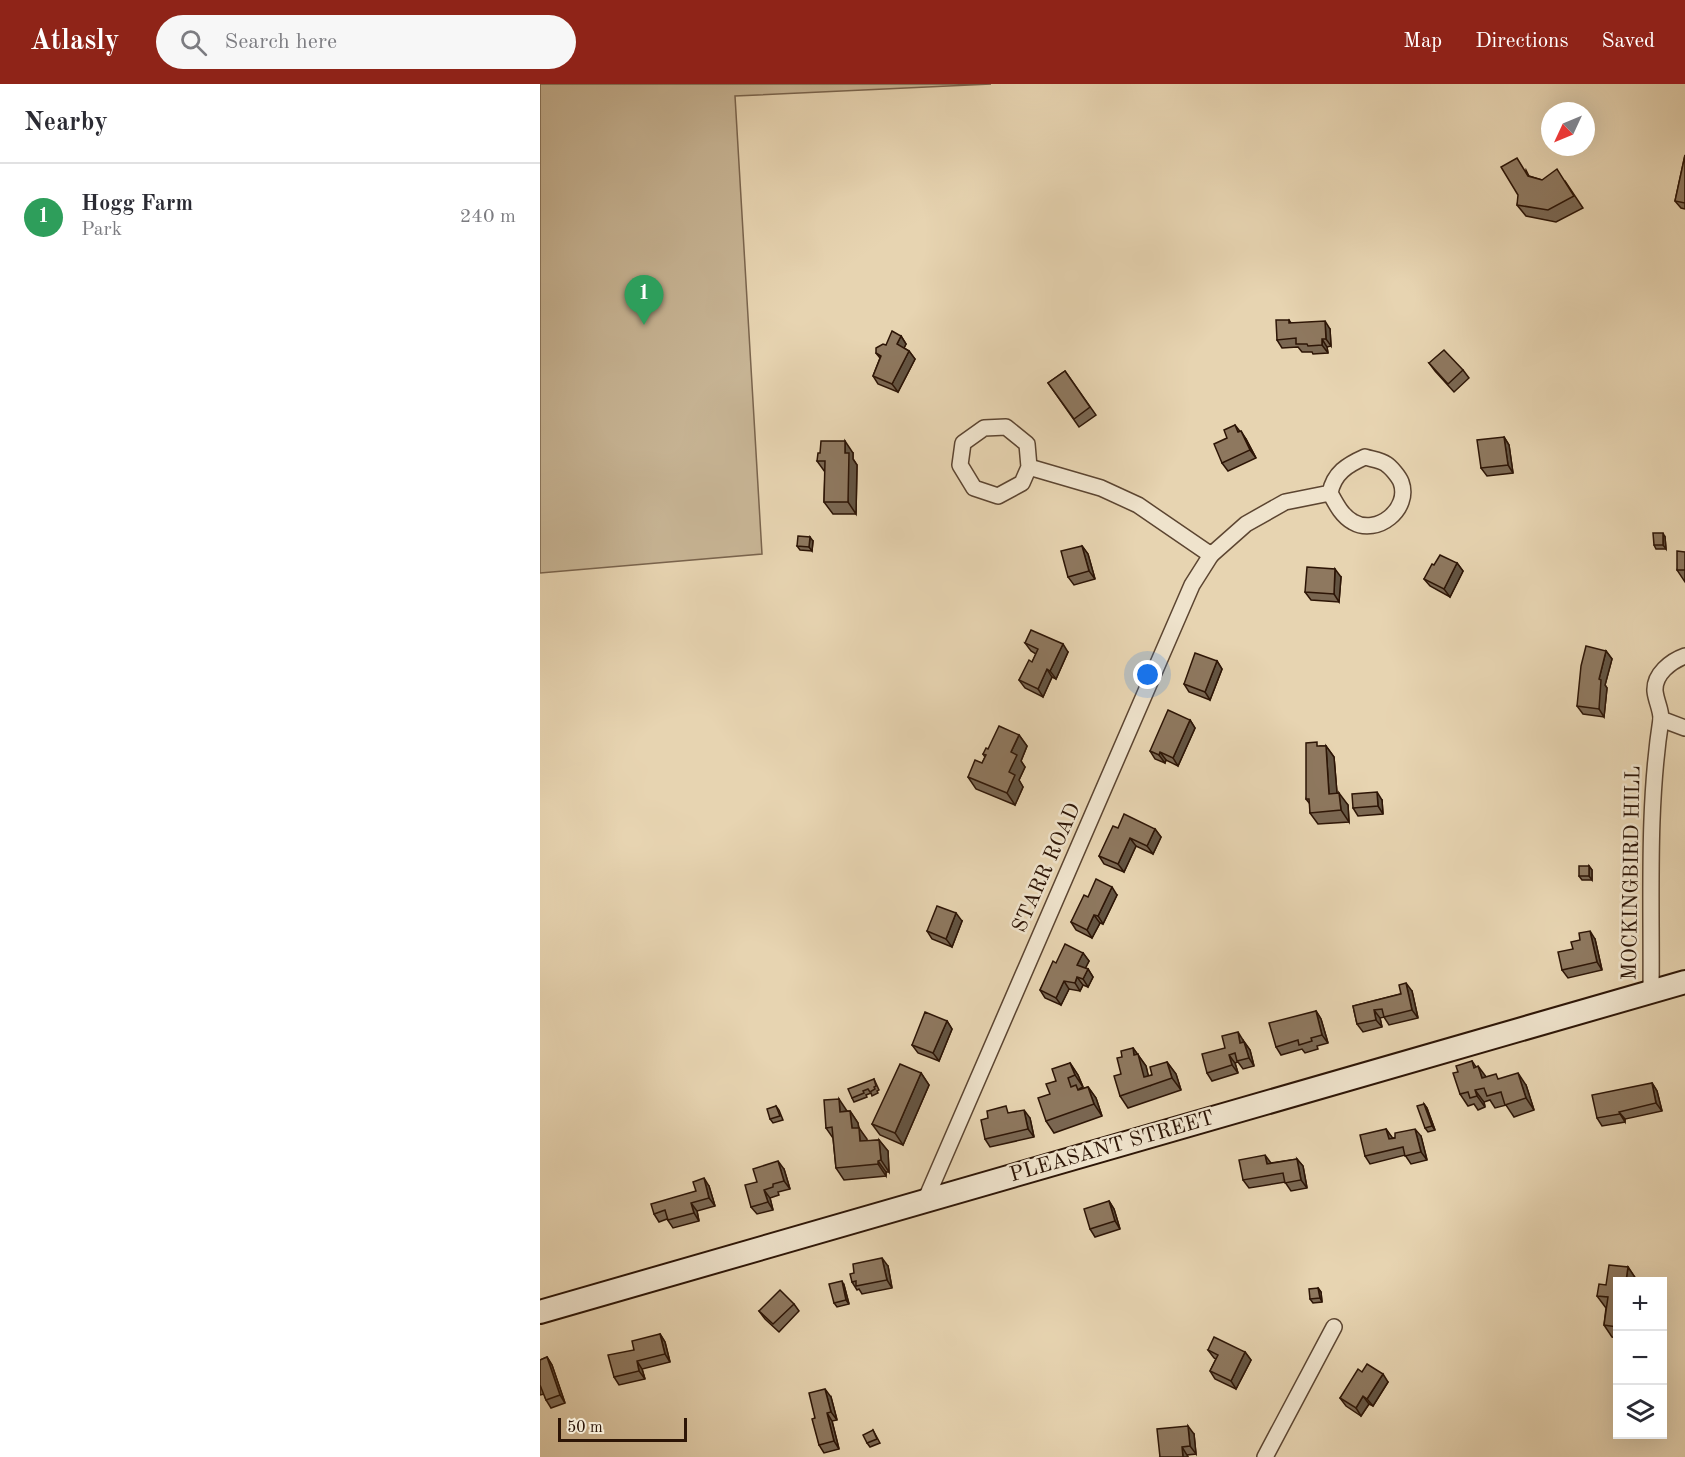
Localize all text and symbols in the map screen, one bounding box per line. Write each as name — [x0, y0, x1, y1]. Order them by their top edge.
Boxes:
search box — [156, 15, 576, 69]
icon: search — [177, 26, 210, 59]
text: Atlasly — [30, 28, 120, 56]
text: Search here — [225, 31, 337, 53]
text: Map — [1403, 31, 1442, 52]
text: Directions — [1475, 31, 1569, 52]
text: Saved — [1602, 31, 1655, 52]
north arrow — [1541, 102, 1595, 156]
text: Nearby — [24, 110, 108, 136]
text: Hogg Farm — [81, 193, 193, 215]
text: 1 — [38, 207, 49, 227]
text: 240 m — [460, 207, 516, 227]
text: Park — [81, 220, 122, 240]
pin: 1 — [624, 276, 664, 325]
your location — [1133, 660, 1162, 689]
street label: MOCKINGBIRD HILL — [1620, 765, 1644, 981]
street label: STARR ROAD — [1009, 800, 1085, 936]
street label: PLEASANT STREET — [1007, 1108, 1217, 1186]
map controls — [1613, 1277, 1667, 1439]
button: + — [1613, 1277, 1667, 1331]
button: − — [1613, 1331, 1667, 1385]
button: layers — [1613, 1385, 1667, 1439]
scale bar — [558, 1415, 687, 1442]
text: 50 m — [567, 1420, 603, 1436]

